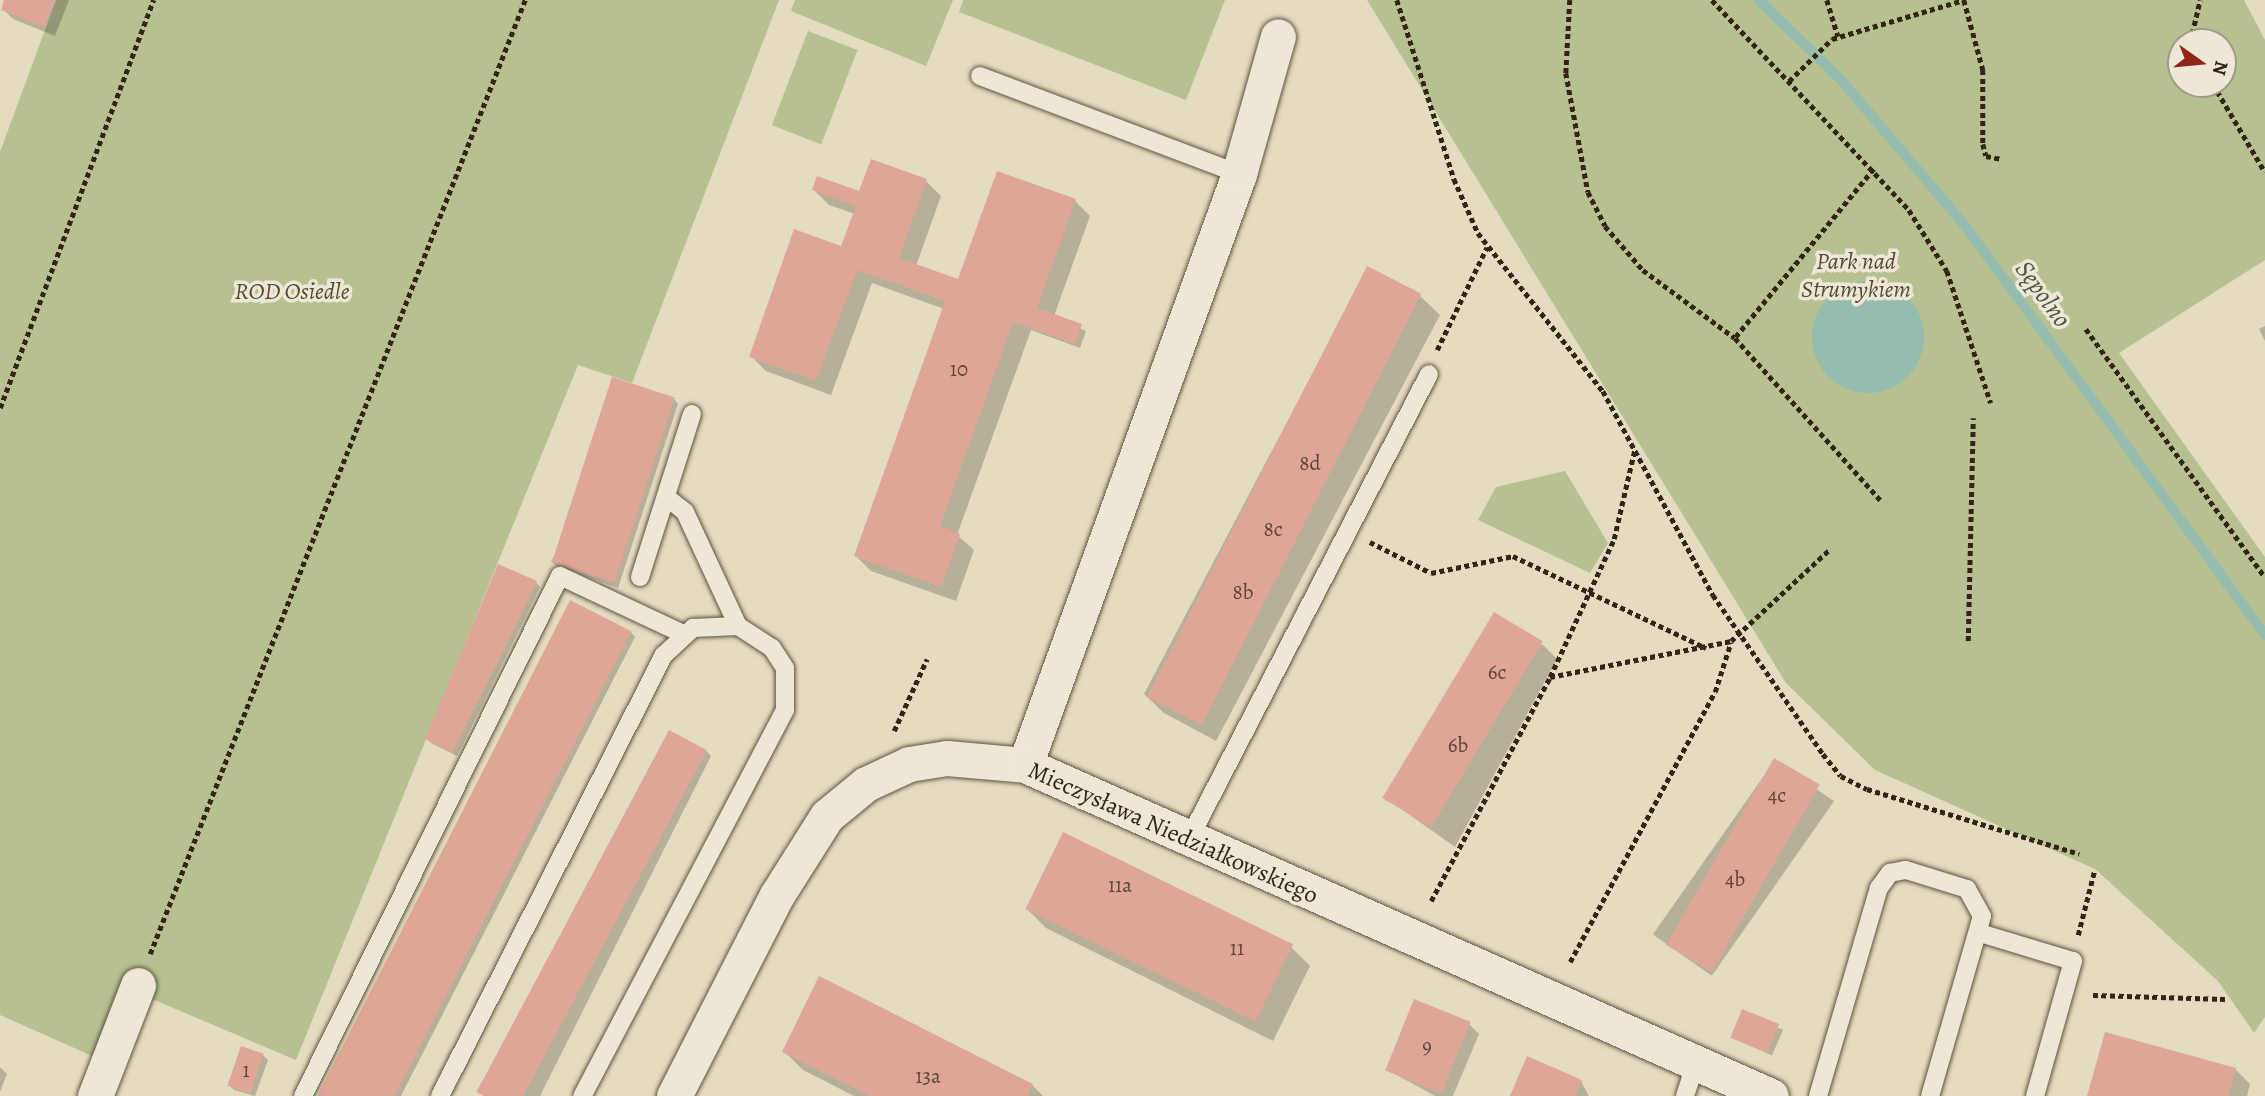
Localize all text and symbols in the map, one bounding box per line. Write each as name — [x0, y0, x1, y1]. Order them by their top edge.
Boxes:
north arrow — [2167, 28, 2237, 98]
text: N — [2206, 58, 2235, 78]
park label: Park nad Strumykiem — [1801, 248, 1911, 304]
water label: Sępolno — [2008, 255, 2078, 333]
park label: ROD Osiedle — [235, 278, 349, 306]
house number: 10 — [950, 356, 968, 382]
house number: 8d — [1299, 450, 1321, 476]
house number: 8c — [1263, 516, 1283, 542]
house number: 8b — [1233, 579, 1253, 605]
house number: 6c — [1488, 659, 1506, 685]
house number: 6b — [1448, 732, 1468, 758]
street label: Mieczysława Niedziałkowskiego — [1023, 756, 1323, 910]
house number: 4c — [1768, 782, 1786, 808]
house number: 4b — [1725, 866, 1745, 892]
house number: 11a — [1108, 872, 1132, 898]
house number: 11 — [1230, 935, 1244, 961]
house number: 9 — [1422, 1033, 1432, 1059]
house number: 1 — [242, 1057, 250, 1083]
house number: 13a — [915, 1063, 941, 1089]

